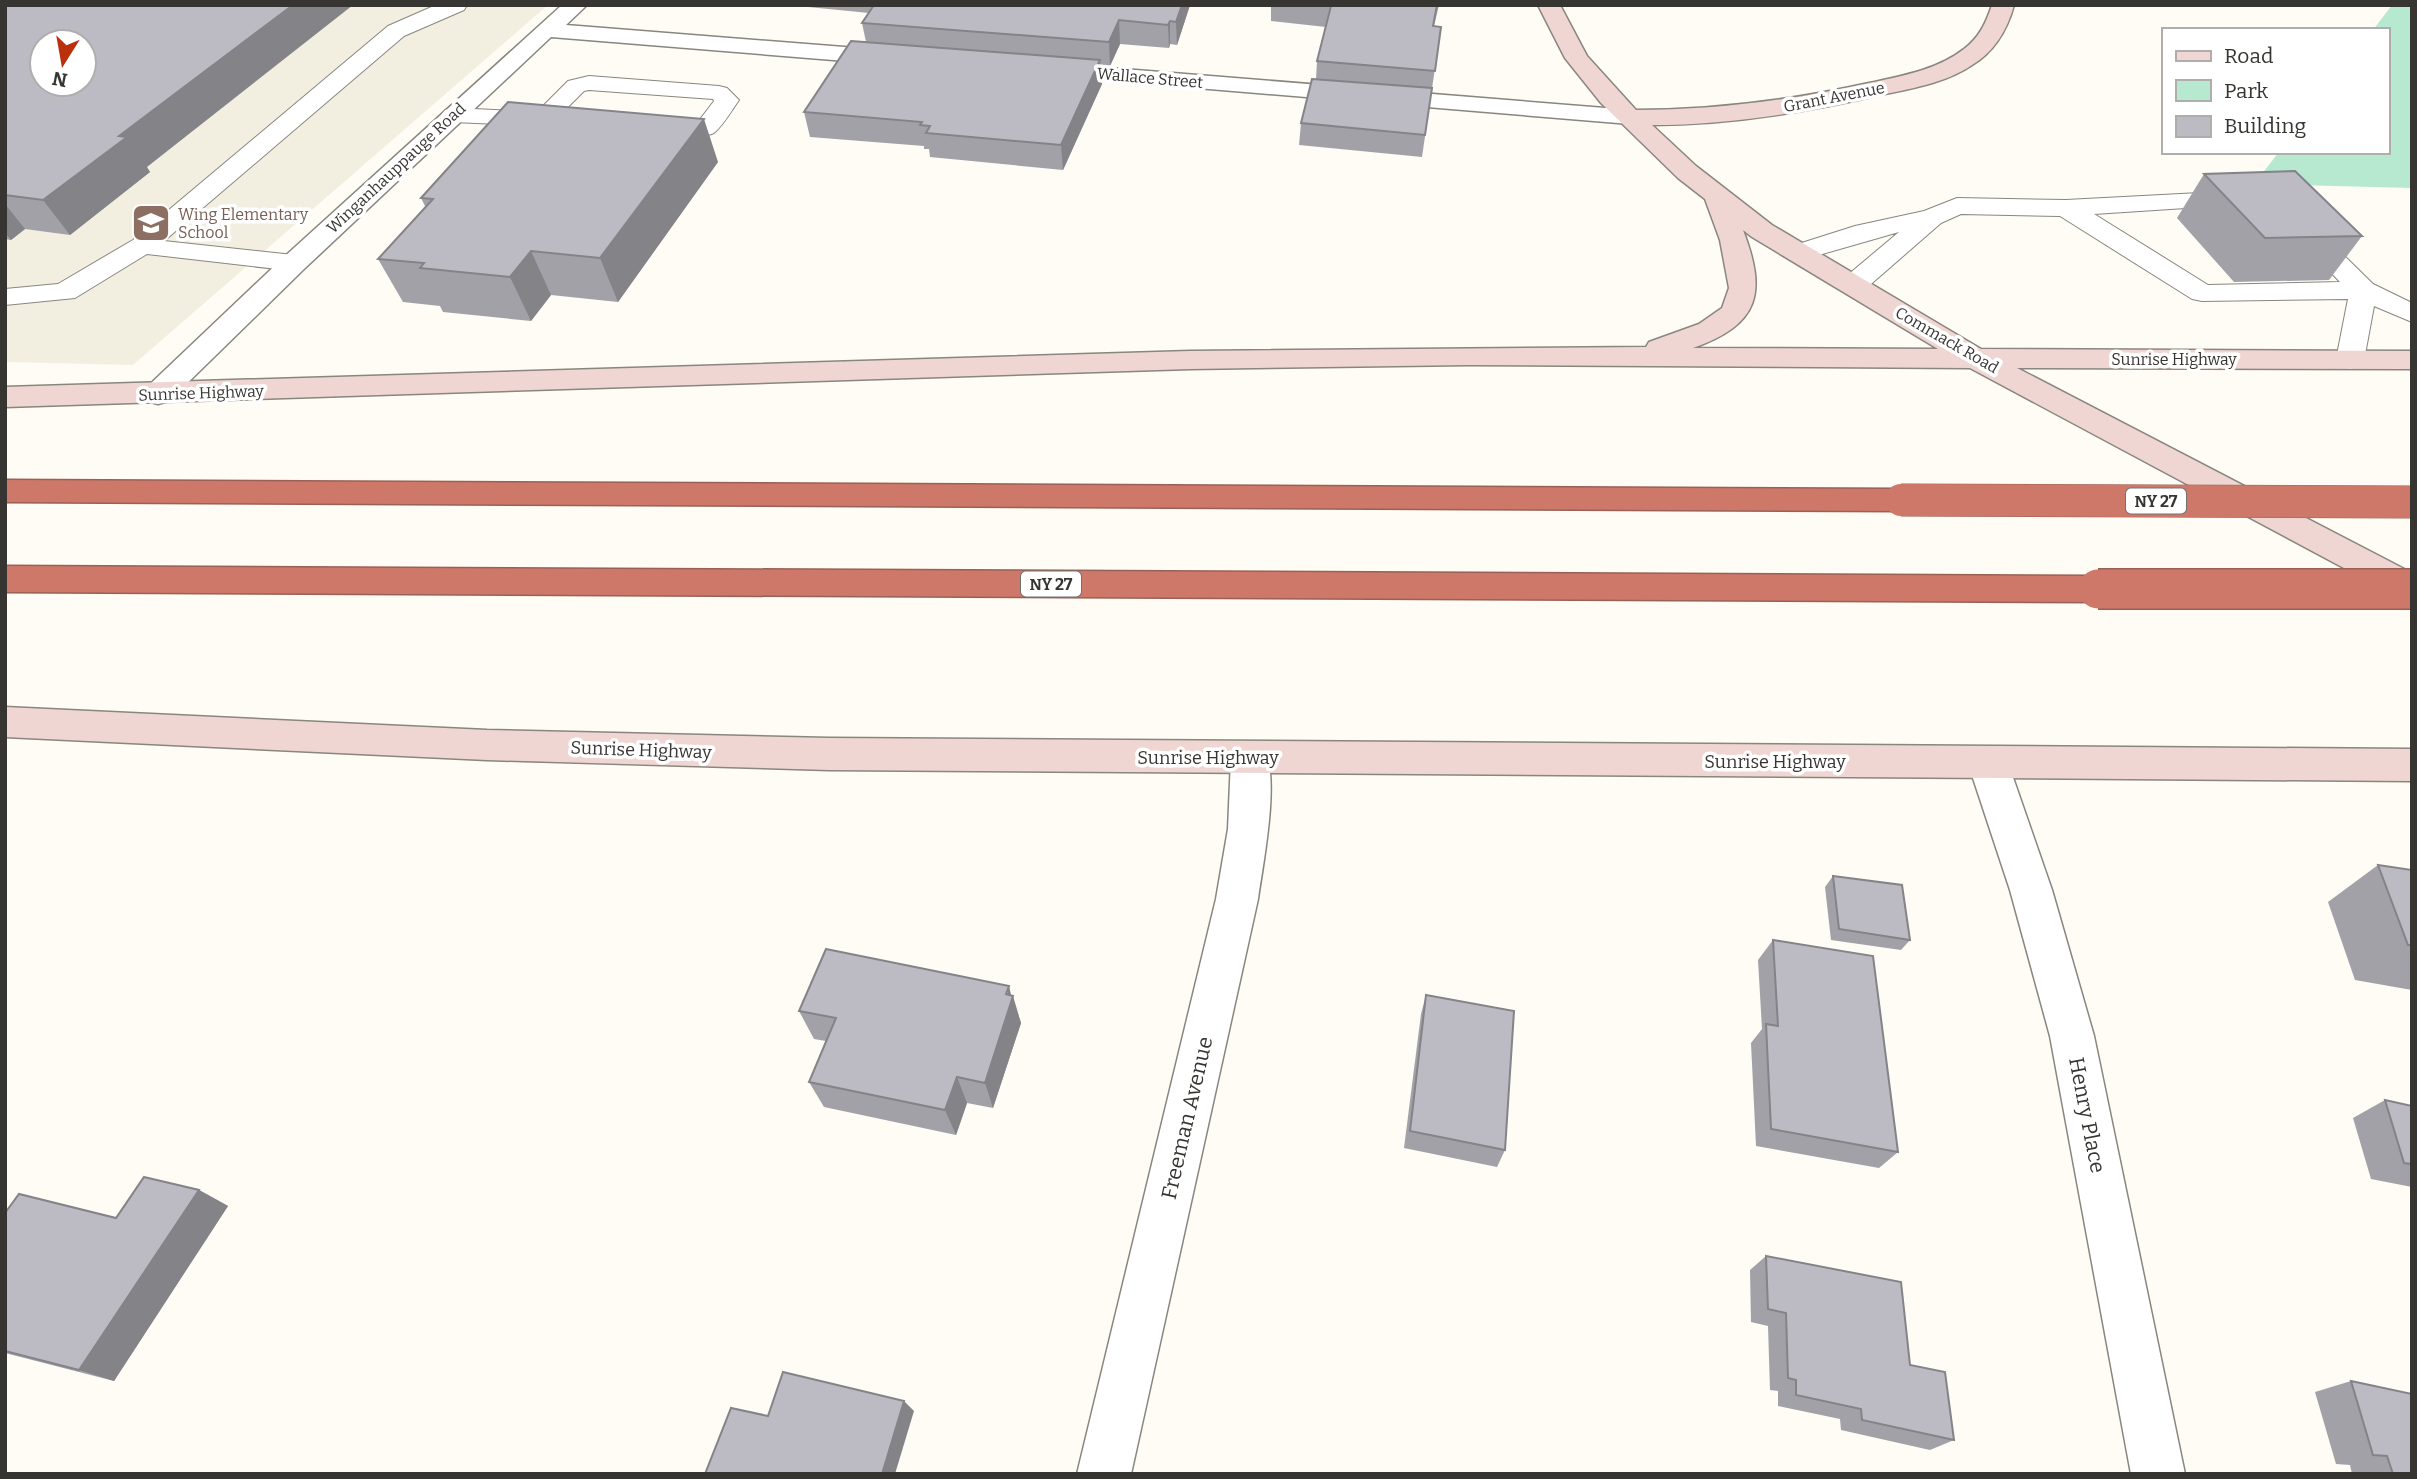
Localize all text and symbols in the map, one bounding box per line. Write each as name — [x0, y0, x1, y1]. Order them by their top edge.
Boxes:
north arrow — [28, 28, 98, 98]
legend — [2162, 28, 2389, 154]
text: Road — [2224, 43, 2273, 69]
street label: Wallace Street — [1096, 64, 1204, 92]
text: N — [50, 66, 69, 92]
street label: Grant Avenue — [1782, 78, 1886, 116]
text: Park — [2224, 78, 2268, 104]
street label: Winganhauppauge Road — [323, 98, 470, 237]
text: Building — [2224, 113, 2307, 139]
school or university icon: Wing Elementary School — [130, 202, 172, 244]
place label: Wing Elementary School — [178, 205, 309, 242]
street label: Commack Road — [1892, 303, 2002, 378]
street label: Sunrise Highway — [2111, 350, 2237, 369]
street label: Sunrise Highway — [138, 381, 265, 405]
road number: NY 27 — [2126, 488, 2186, 514]
road number: NY 27 — [1021, 572, 1081, 596]
street label: Sunrise Highway — [570, 737, 712, 763]
street label: Sunrise Highway — [1137, 747, 1279, 769]
street label: Sunrise Highway — [1704, 751, 1846, 773]
street label: Freeman Avenue — [1156, 1034, 1218, 1202]
street label: Henry Place — [2063, 1055, 2111, 1175]

